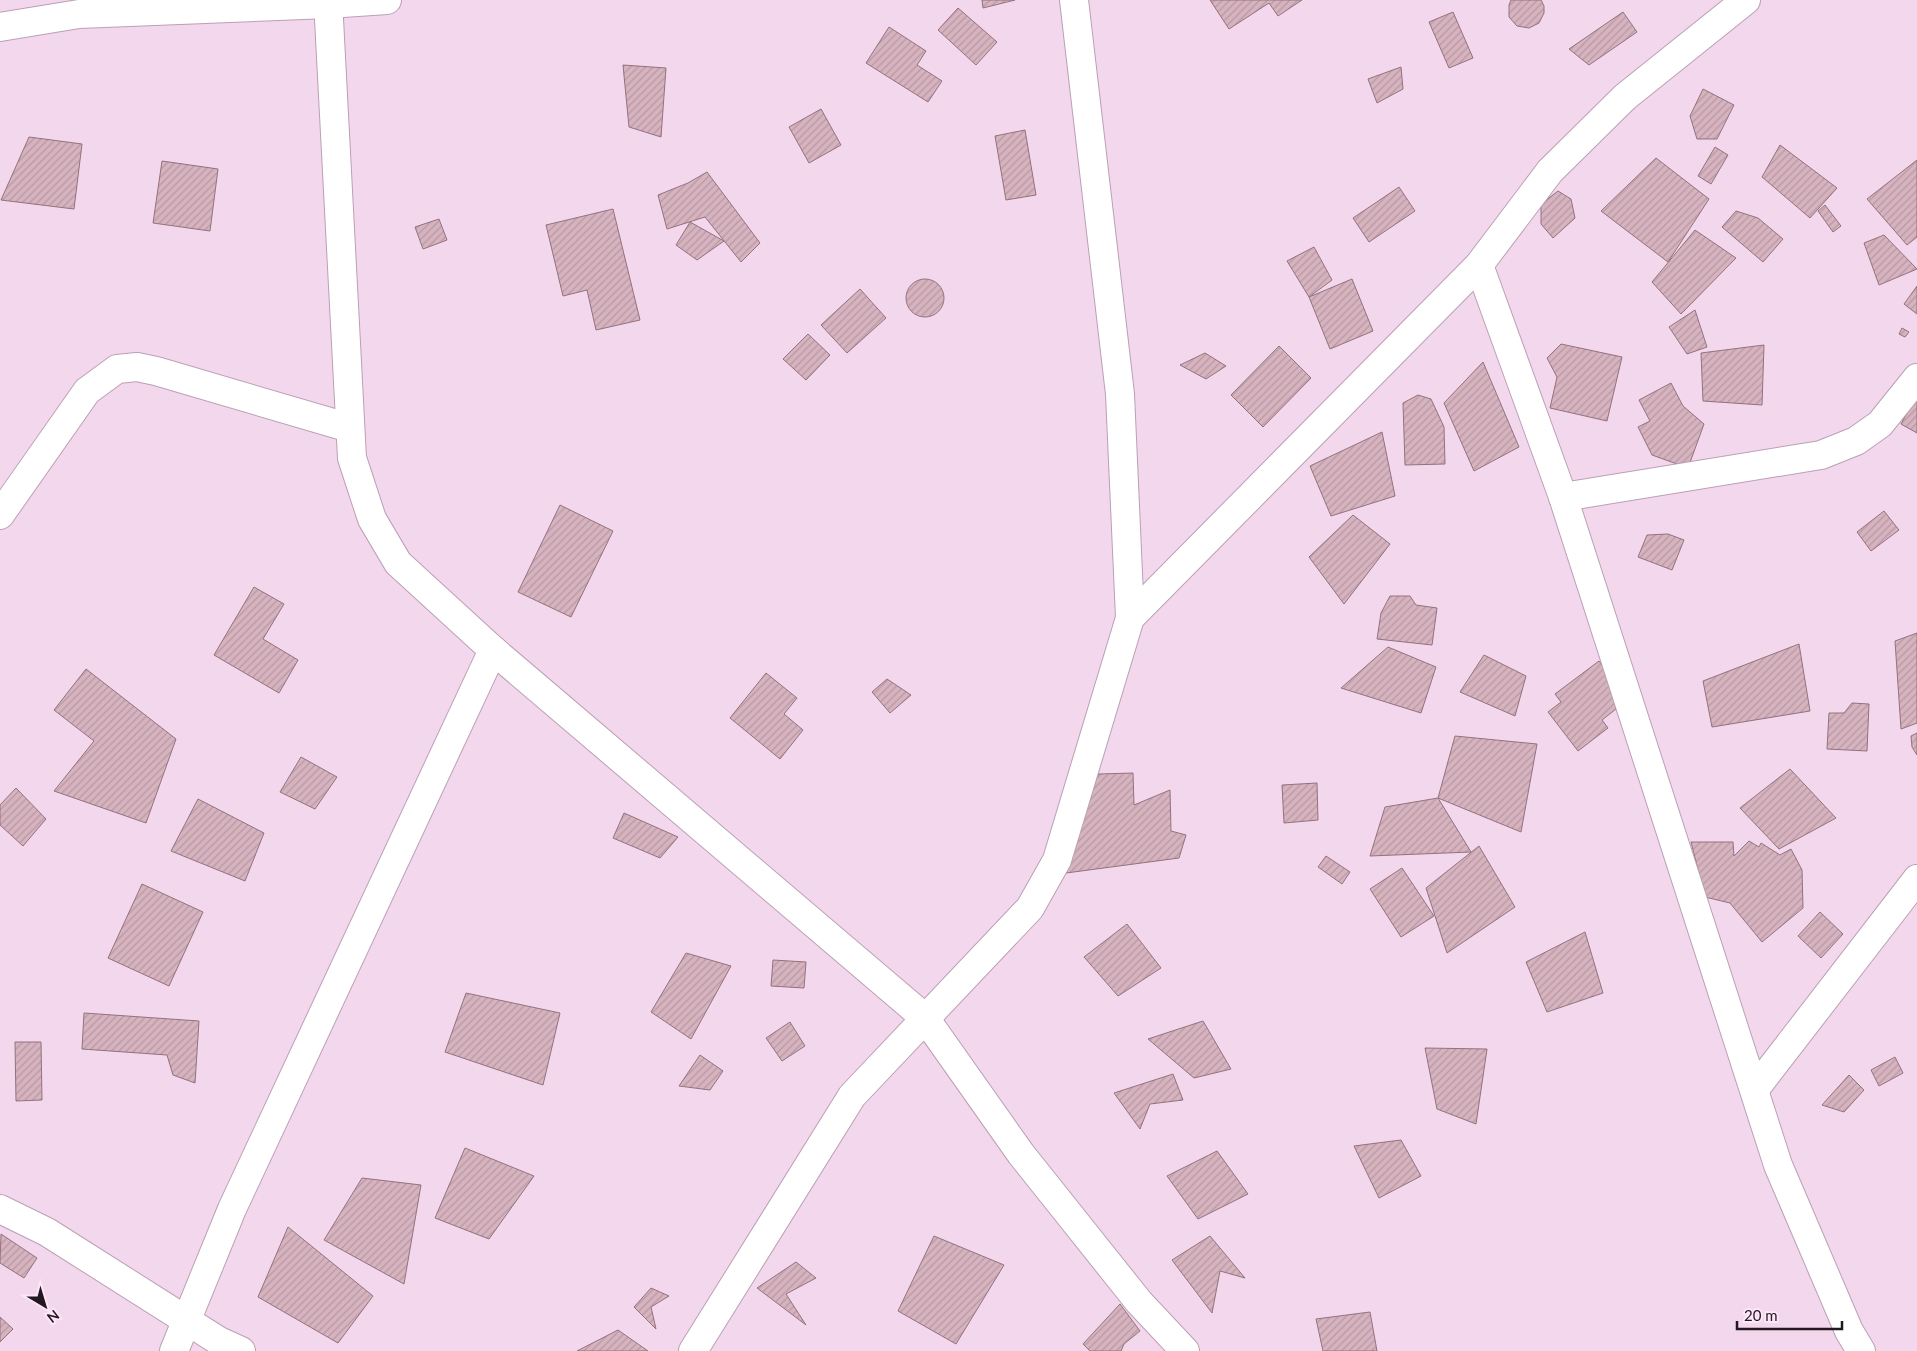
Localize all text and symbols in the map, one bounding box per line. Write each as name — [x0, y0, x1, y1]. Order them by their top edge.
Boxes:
north arrow — [20, 1281, 70, 1331]
scale bar — [1737, 1298, 1842, 1330]
text: 20 m — [1744, 1306, 1778, 1324]
text: N — [44, 1307, 63, 1327]

